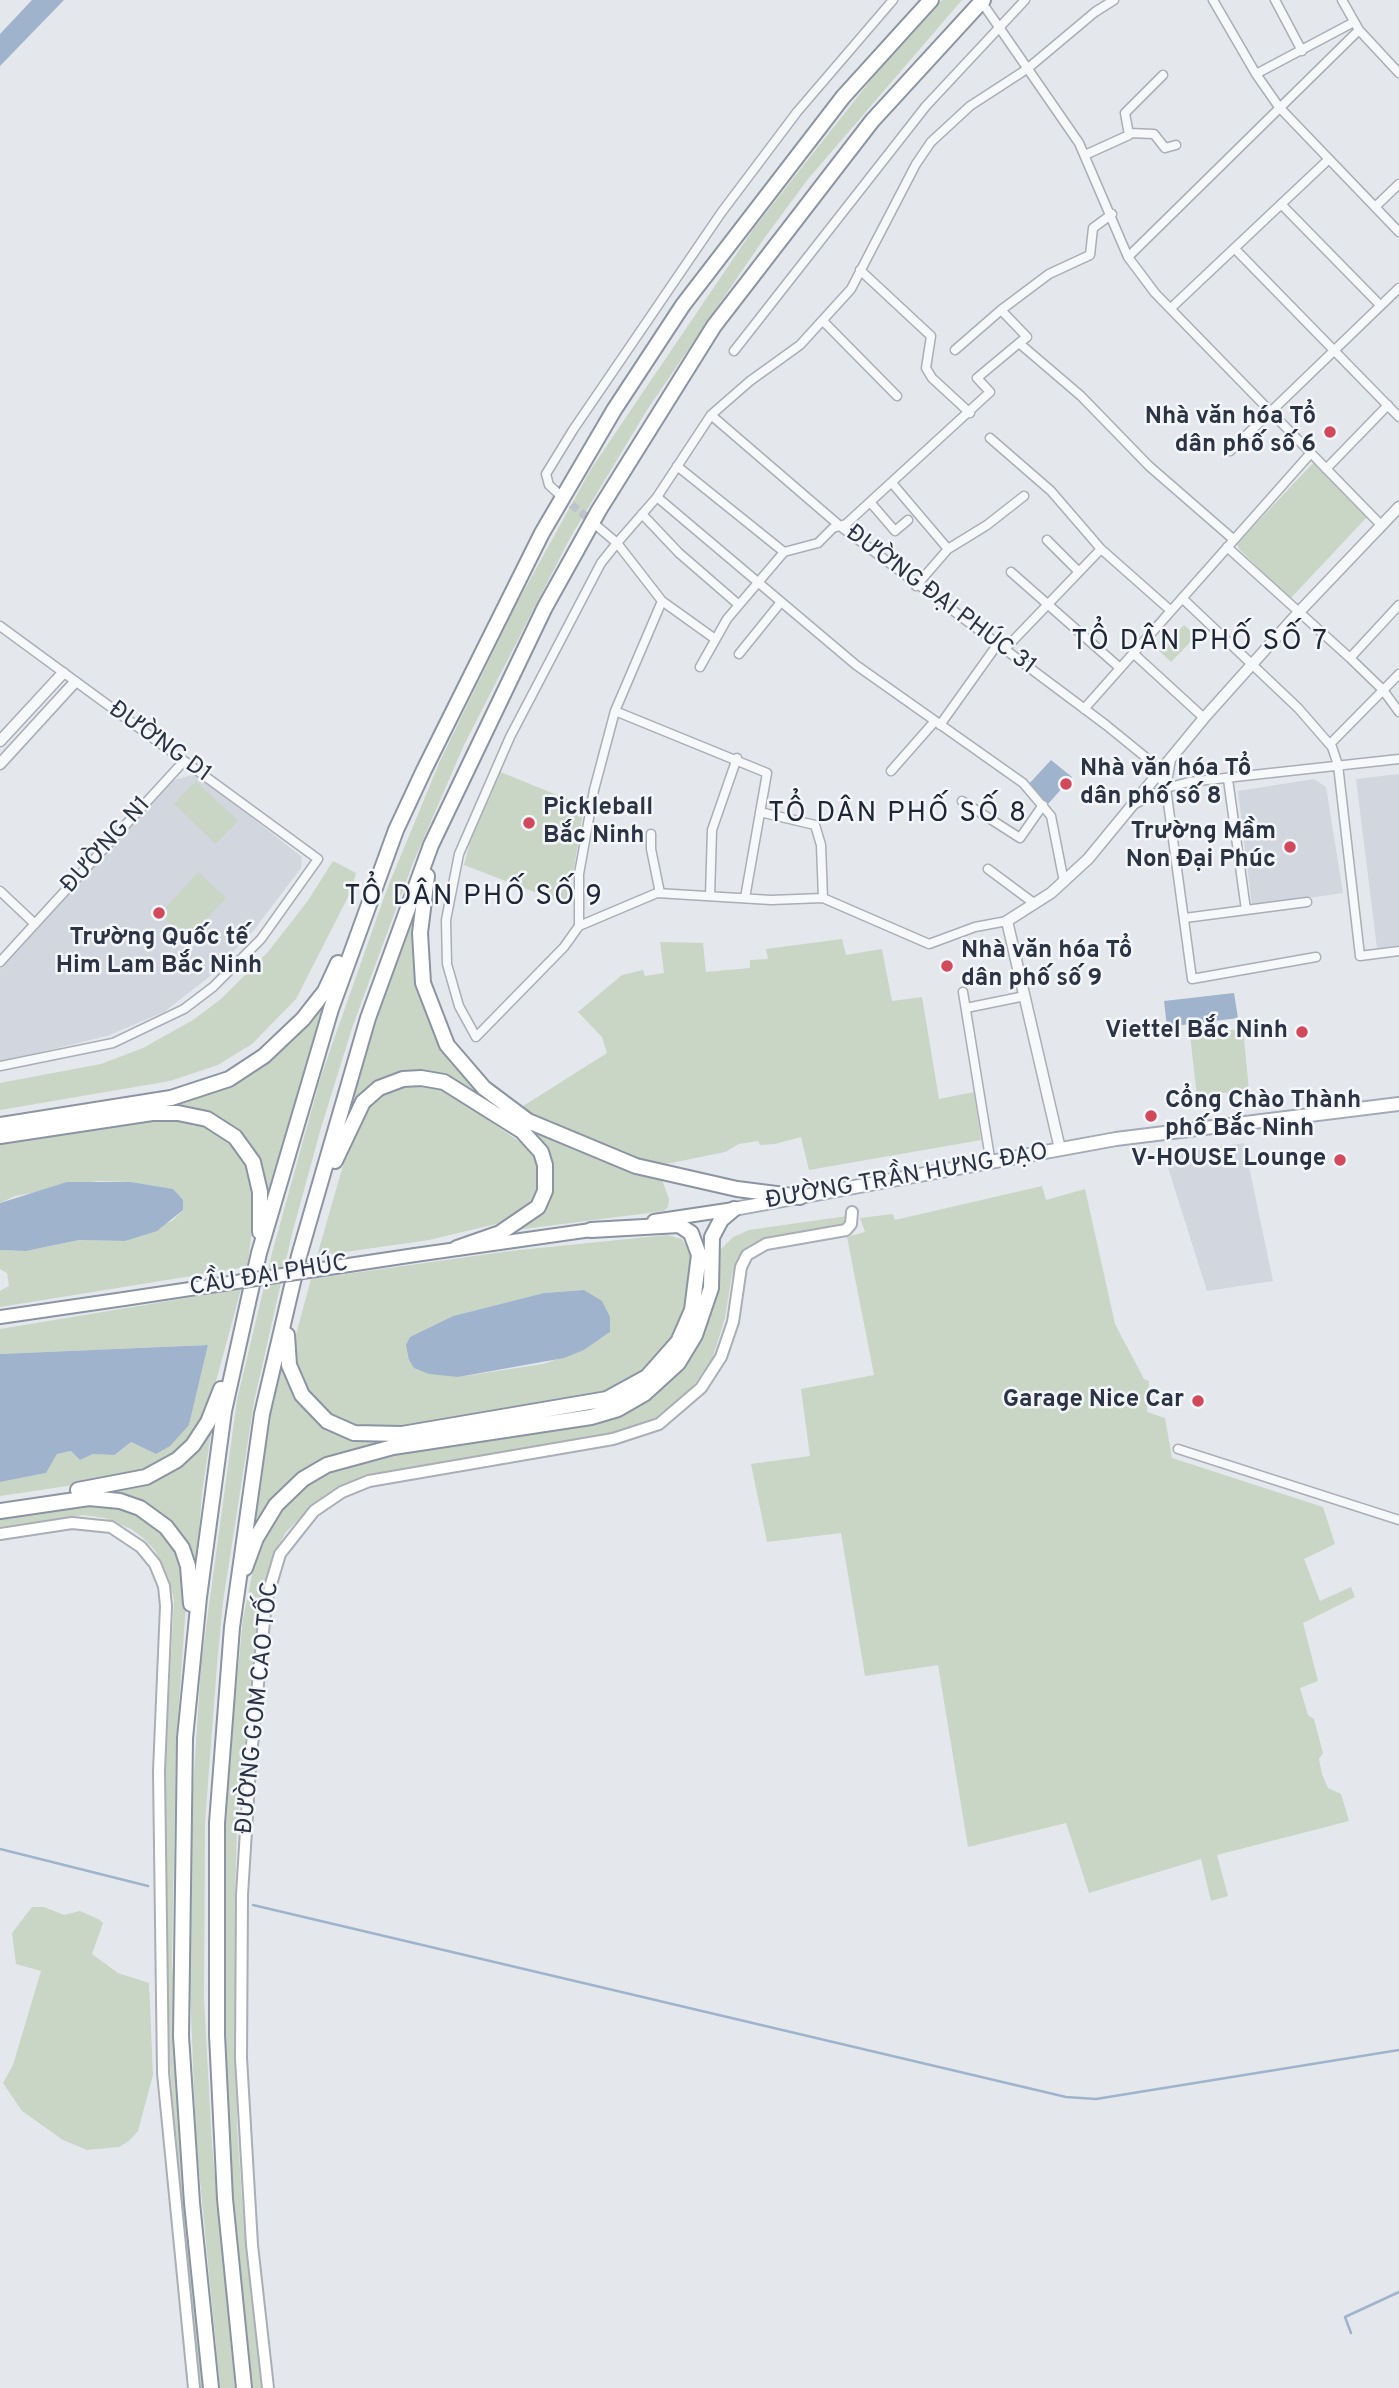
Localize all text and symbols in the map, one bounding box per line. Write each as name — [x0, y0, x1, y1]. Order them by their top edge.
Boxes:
place label: Nhà văn hóa Tổ dân phố số 6 — [1145, 404, 1316, 460]
marker: Nhà văn hóa Tổ dân phố số 6 — [1322, 424, 1338, 440]
street label: ĐƯỜNG ĐẠI PHÚC 31 — [839, 520, 1041, 682]
district label: TỔ DÂN PHỐ SỐ 7 — [1073, 626, 1327, 660]
street label: ĐƯỜNG D1 — [102, 696, 216, 790]
place label: Nhà văn hóa Tổ dân phố số 8 — [1080, 756, 1251, 812]
marker: Nhà văn hóa Tổ dân phố số 8 — [1058, 776, 1074, 792]
street label: ĐƯỜNG N1 — [56, 792, 158, 900]
place label: Pickleball Bắc Ninh — [543, 795, 653, 851]
district label: TỔ DÂN PHỐ SỐ 8 — [770, 798, 1026, 832]
marker: Pickleball Bắc Ninh — [521, 815, 537, 831]
place label: Trường Mầm Non Đại Phúc — [1126, 819, 1276, 875]
marker: Trường Mầm Non Đại Phúc — [1282, 839, 1298, 855]
district label: TỔ DÂN PHỐ SỐ 9 — [346, 881, 602, 915]
marker: Trường Quốc tế Him Lam Bắc Ninh — [151, 905, 167, 921]
place label: Trường Quốc tế Him Lam Bắc Ninh — [56, 925, 262, 981]
place label: Nhà văn hóa Tổ dân phố số 9 — [961, 938, 1132, 994]
marker: Nhà văn hóa Tổ dân phố số 9 — [939, 958, 955, 974]
place label: Viettel Bắc Ninh — [1105, 1018, 1288, 1046]
marker: Viettel Bắc Ninh — [1294, 1024, 1310, 1040]
place label: Cổng Chào Thành phố Bắc Ninh — [1165, 1088, 1361, 1144]
marker: Cổng Chào Thành phố Bắc Ninh — [1143, 1108, 1159, 1124]
street label: ĐƯỜNG TRẦN HƯNG ĐẠO — [764, 1139, 1050, 1217]
place label: V-HOUSE Lounge — [1131, 1146, 1326, 1174]
marker: V-HOUSE Lounge — [1332, 1152, 1348, 1168]
street label: CẦU ĐẠI PHÚC — [188, 1250, 350, 1304]
place label: Garage Nice Car — [1003, 1387, 1184, 1415]
marker: Garage Nice Car — [1190, 1393, 1206, 1409]
street label: ĐƯỜNG GOM CAO TỐC — [231, 1580, 287, 1836]

